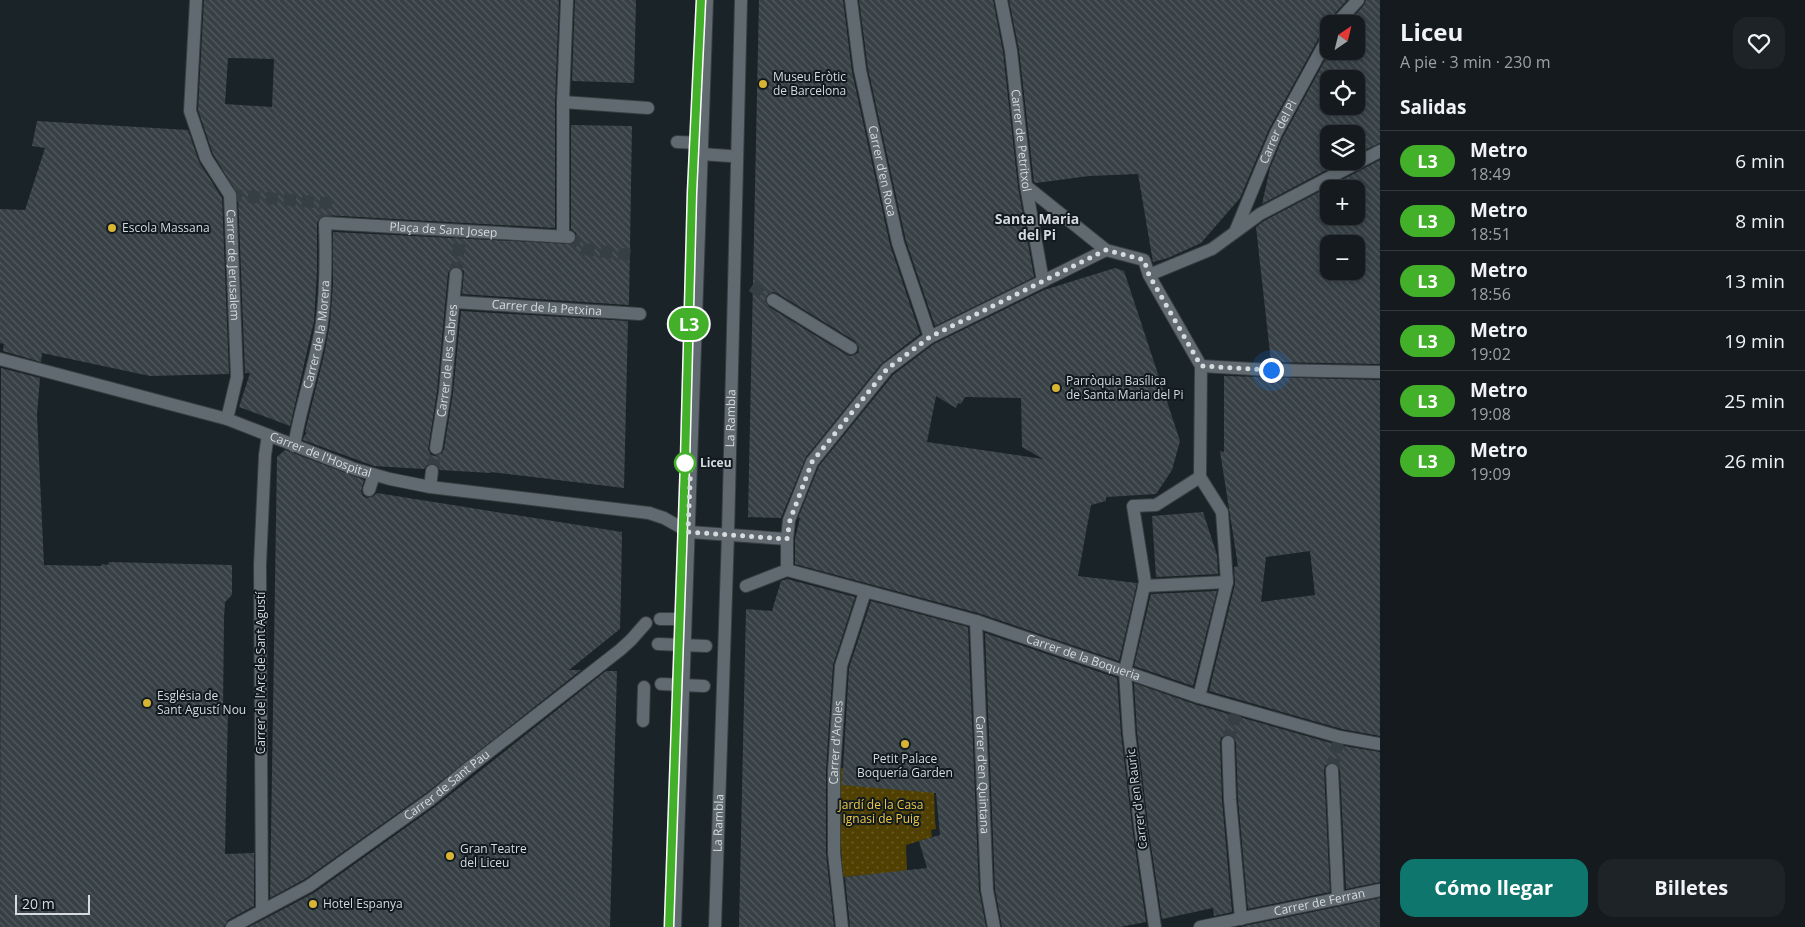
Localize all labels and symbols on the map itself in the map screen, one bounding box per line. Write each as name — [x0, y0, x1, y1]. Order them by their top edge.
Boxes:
north arrow — [1320, 15, 1365, 60]
place label: Museu Eròtic de Barcelona — [773, 68, 846, 99]
marker: Museu Eròtic de Barcelona — [757, 78, 769, 90]
street label: Carrer de Petritxol — [1007, 88, 1036, 193]
street label: Carrer del Pi — [1255, 97, 1301, 166]
street label: Carrer d'en Roca — [864, 124, 901, 218]
street label: Carrer de Jerusalem — [223, 209, 244, 321]
district label: Santa Maria del Pi — [995, 209, 1079, 244]
street label: Plaça de Sant Josep — [389, 218, 498, 241]
place label: Escola Massana — [122, 219, 210, 236]
marker: Escola Massana — [106, 222, 118, 234]
street label: Carrer de la Morera — [298, 280, 333, 391]
street label: Carrer de la Petxina — [491, 295, 603, 320]
street label: Carrer de les Cabres — [432, 303, 461, 418]
line badge: L3 — [666, 308, 712, 340]
your location — [1259, 358, 1284, 383]
place label: Parròquia Basílica de Santa Maria del Pi — [1066, 372, 1184, 403]
marker: Parròquia Basílica de Santa Maria del Pi — [1050, 382, 1062, 394]
street label: La Rambla — [721, 389, 740, 448]
street label: Carrer de l'Hospital — [267, 427, 374, 481]
marker: Liceu — [674, 452, 696, 474]
place label: Liceu — [700, 454, 732, 471]
street label: Carrer de l'Arc de Sant Agustí — [252, 591, 269, 754]
street label: Carrer de la Boqueria — [1024, 630, 1143, 684]
place label: Església de Sant Agustí Nou — [157, 687, 246, 718]
marker: Església de Sant Agustí Nou — [141, 697, 153, 709]
street label: Carrer d'Aroles — [825, 700, 847, 784]
street label: Carrer d'en Quintana — [972, 715, 994, 834]
marker: Petit Palace Boquería Garden — [899, 738, 911, 750]
street label: Carrer de Sant Pau — [400, 746, 493, 824]
street label: Carrer d'en Rauric — [1122, 748, 1151, 850]
place label: Petit Palace Boquería Garden — [857, 750, 953, 781]
street label: La Rambla — [708, 794, 727, 852]
park label: Jardí de la Casa Ignasi de Puig — [838, 796, 923, 827]
place label: Gran Teatre del Liceu — [460, 840, 527, 871]
marker: Gran Teatre del Liceu — [444, 850, 456, 862]
street label: Carrer de Ferran — [1272, 884, 1367, 920]
scale bar — [15, 892, 90, 915]
place label: Hotel Espanya — [323, 895, 403, 912]
marker: Hotel Espanya — [307, 898, 319, 910]

